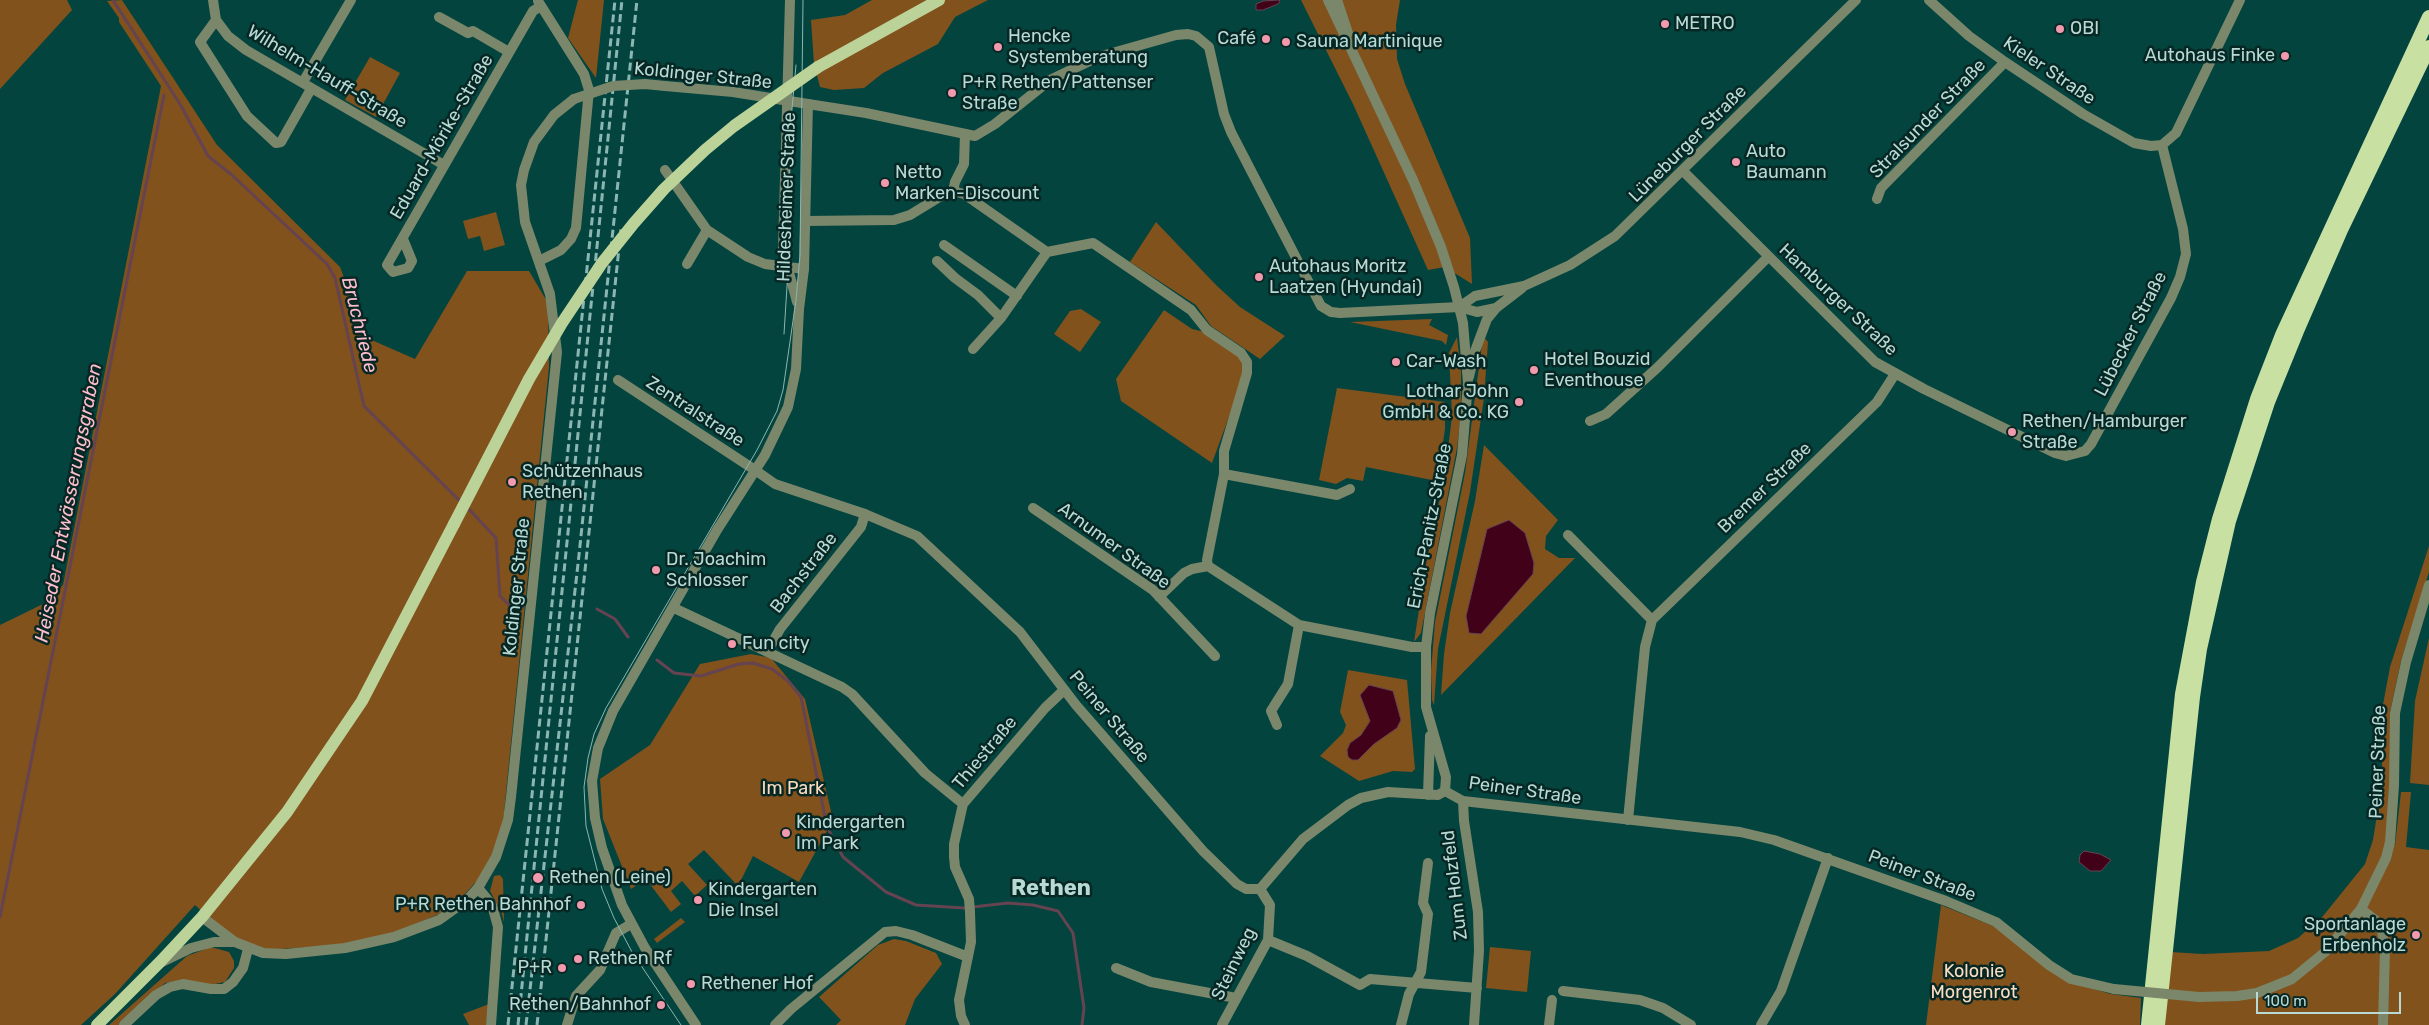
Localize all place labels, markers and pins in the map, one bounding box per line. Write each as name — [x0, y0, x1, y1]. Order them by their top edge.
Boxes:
place label: METRO — [1675, 13, 1735, 35]
marker: METRO — [1659, 18, 1671, 30]
place label: OBI — [2070, 18, 2099, 40]
marker: OBI — [2054, 23, 2066, 35]
place label: Hencke Systemberatung — [1008, 26, 1148, 68]
place label: Café — [1217, 28, 1256, 50]
place label: Sauna Martinique — [1296, 31, 1443, 53]
marker: Café — [1260, 33, 1272, 45]
marker: Sauna Martinique — [1280, 36, 1292, 48]
marker: Hencke Systemberatung — [992, 41, 1004, 53]
place label: Autohaus Finke — [2145, 45, 2275, 67]
marker: Autohaus Finke — [2279, 50, 2291, 62]
place label: P+R Rethen/Pattenser Straße — [962, 72, 1153, 115]
marker: P+R Rethen/Pattenser Straße — [946, 87, 958, 99]
place label: Auto Baumann — [1746, 141, 1827, 183]
marker: Auto Baumann — [1730, 156, 1742, 168]
place label: Netto Marken-Discount — [895, 162, 1039, 204]
marker: Netto Marken-Discount — [879, 177, 891, 189]
place label: Autohaus Moritz Laatzen (Hyundai) — [1269, 256, 1422, 298]
marker: Autohaus Moritz Laatzen (Hyundai) — [1253, 271, 1265, 283]
place label: Hotel Bouzid Eventhouse — [1544, 349, 1650, 392]
place label: Car-Wash — [1406, 351, 1487, 373]
marker: Car-Wash — [1390, 356, 1402, 368]
marker: Hotel Bouzid Eventhouse — [1528, 364, 1540, 376]
place label: Lothar John GmbH & Co. KG — [1382, 381, 1509, 424]
marker: Lothar John GmbH & Co. KG — [1513, 396, 1525, 408]
place label: Rethen/Hamburger Straße — [2022, 411, 2187, 454]
marker: Rethen/Hamburger Straße — [2006, 426, 2018, 438]
place label: Schützenhaus Rethen — [522, 461, 643, 504]
marker: Schützenhaus Rethen — [506, 476, 518, 488]
place label: Dr. Joachim Schlosser — [666, 549, 766, 592]
marker: Dr. Joachim Schlosser — [650, 564, 662, 576]
place label: Fun city — [742, 633, 810, 655]
marker: Fun city — [726, 638, 738, 650]
place label: Kindergarten Im Park — [796, 812, 905, 854]
marker: Kindergarten Im Park — [780, 827, 792, 839]
place label: Rethen (Leine) — [549, 867, 671, 889]
marker: Rethen (Leine) — [531, 871, 545, 885]
place label: Kindergarten Die Insel — [708, 879, 817, 922]
place label: P+R Rethen Bahnhof — [395, 894, 571, 916]
marker: Kindergarten Die Insel — [692, 894, 704, 906]
marker: P+R Rethen Bahnhof — [575, 899, 587, 911]
place label: Sportanlage Erbenholz — [2304, 914, 2406, 956]
marker: Sportanlage Erbenholz — [2410, 929, 2422, 941]
place label: Rethen Rf — [588, 948, 672, 970]
marker: Rethen Rf — [572, 953, 584, 965]
place label: P+R — [517, 957, 552, 979]
marker: P+R — [556, 962, 568, 974]
place label: Rethener Hof — [701, 973, 813, 995]
marker: Rethener Hof — [685, 978, 697, 990]
place label: Rethen/Bahnhof — [509, 994, 651, 1016]
marker: Rethen/Bahnhof — [655, 999, 667, 1011]

